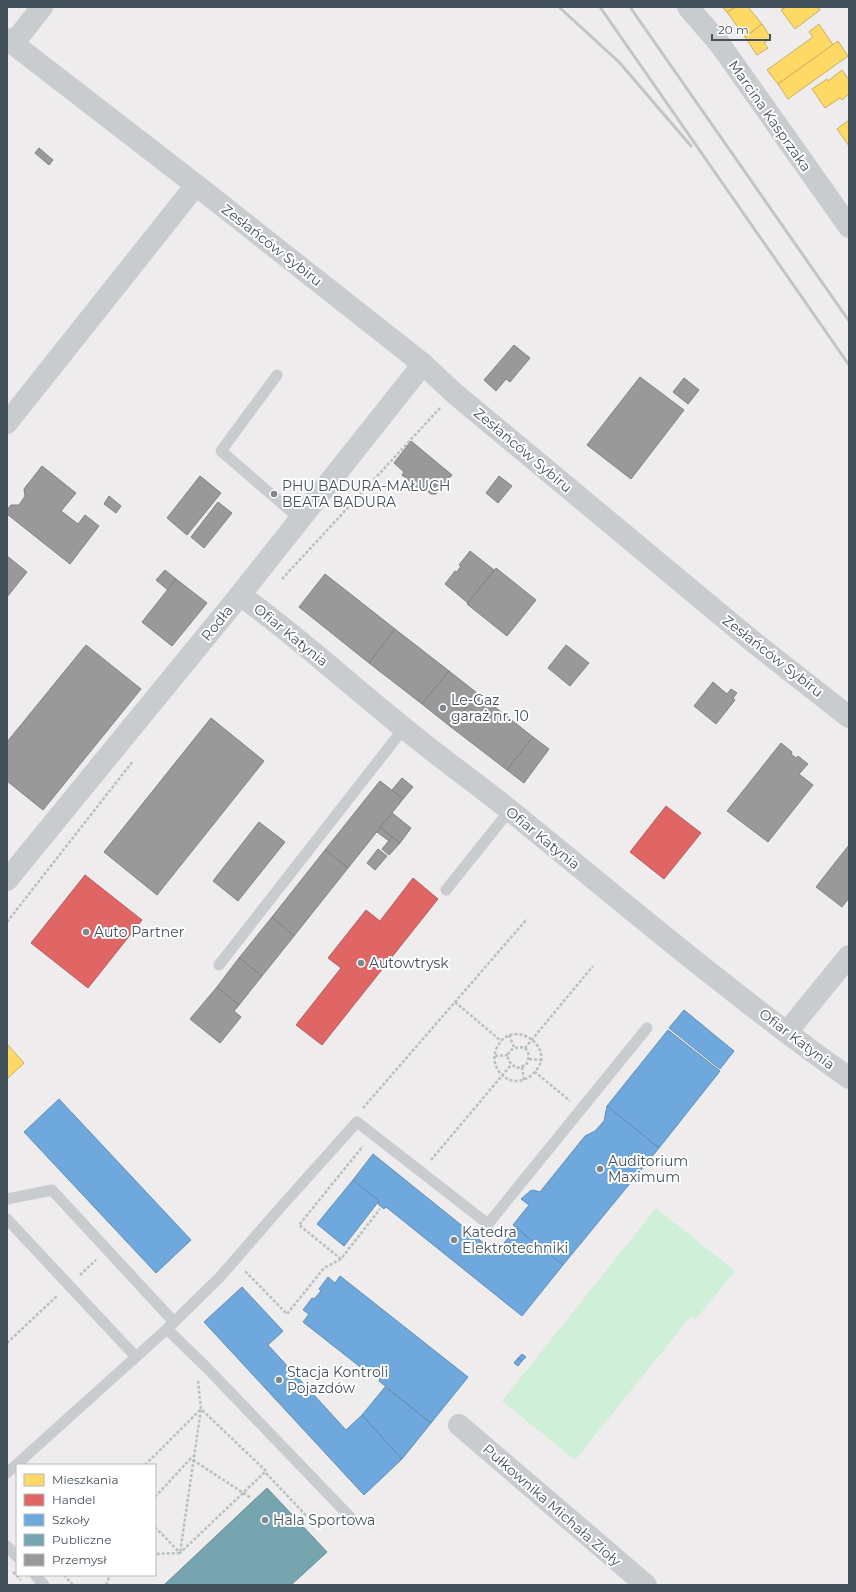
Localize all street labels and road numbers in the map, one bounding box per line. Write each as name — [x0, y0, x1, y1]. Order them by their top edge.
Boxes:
street label: Marcina Kasprzaka — [725, 57, 815, 175]
street label: Zesłańców Sybiru — [218, 200, 326, 290]
street label: Zesłańców Sybiru — [470, 404, 576, 496]
street label: Ofiar Katynia — [250, 600, 332, 670]
street label: Rodła — [197, 602, 237, 644]
street label: Zesłańców Sybiru — [719, 611, 827, 701]
street label: Ofiar Katynia — [502, 803, 584, 873]
street label: Ofiar Katynia — [756, 1005, 838, 1073]
street label: Pułkownika Michała Zioły — [479, 1440, 625, 1570]

